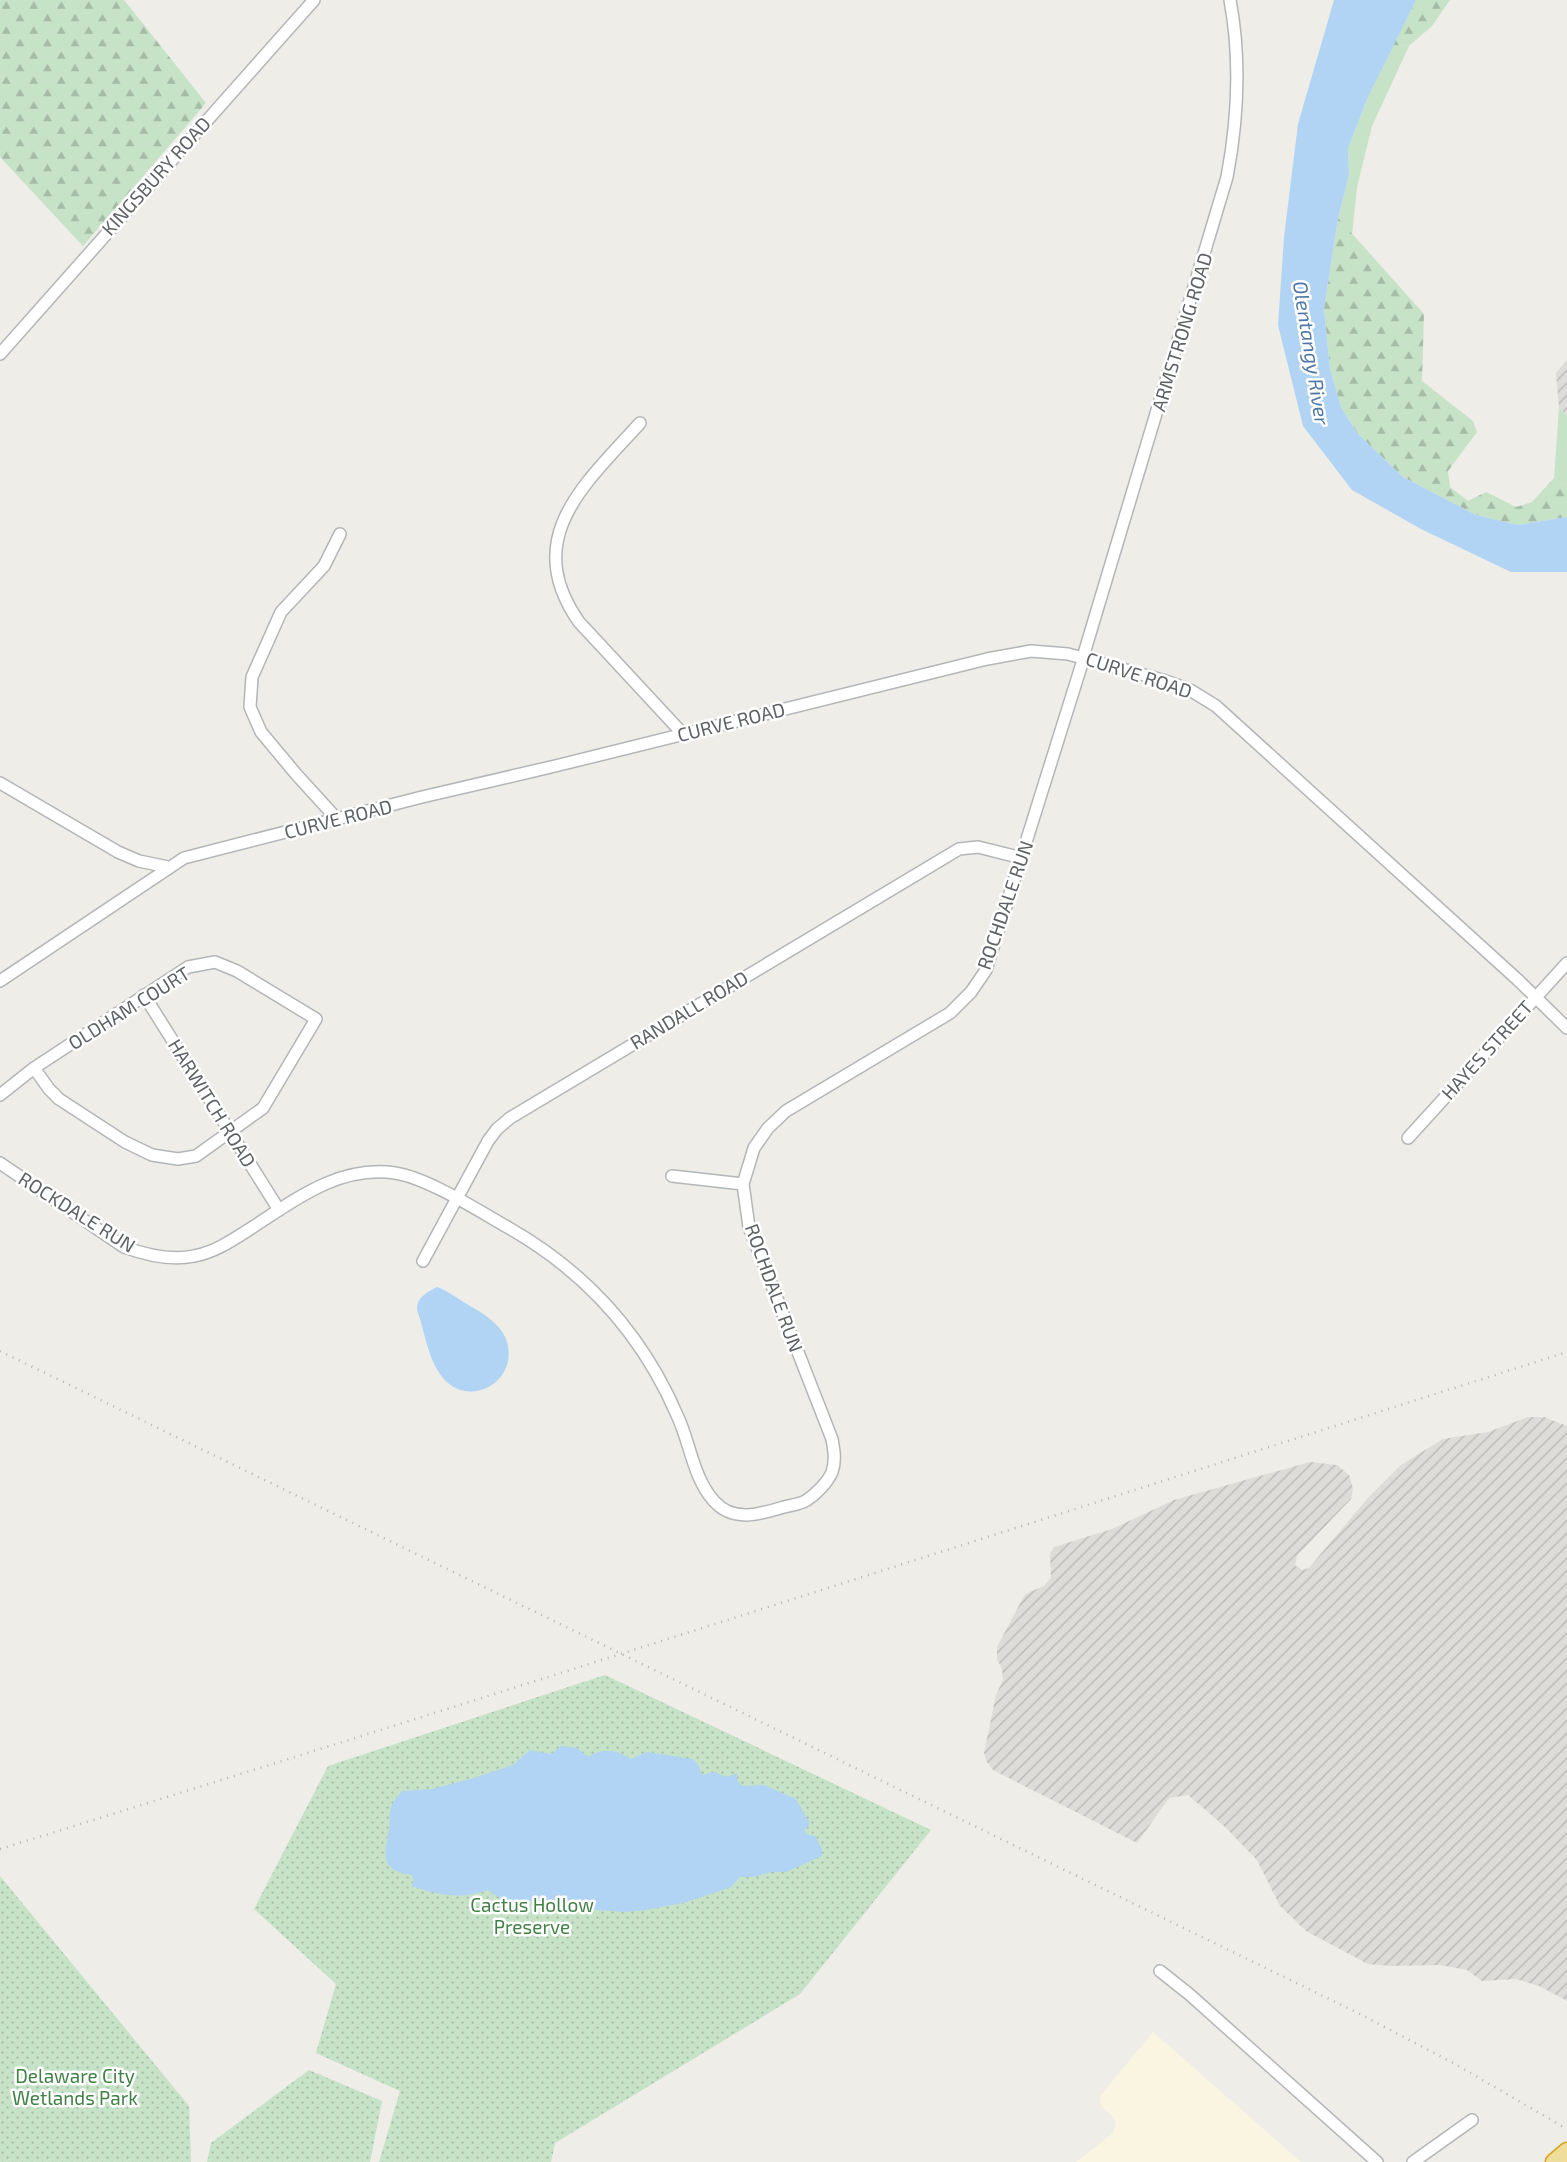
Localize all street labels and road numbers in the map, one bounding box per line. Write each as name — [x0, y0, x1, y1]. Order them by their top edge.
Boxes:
street label: KINGSBURY ROAD — [96, 112, 215, 240]
street label: ARMSTRONG ROAD — [1146, 250, 1217, 414]
street label: CURVE ROAD — [1083, 647, 1195, 703]
street label: CURVE ROAD — [675, 697, 787, 746]
street label: CURVE ROAD — [282, 794, 394, 843]
street label: ROCHDALE RUN — [972, 837, 1037, 972]
street label: OLDHAM COURT — [64, 961, 194, 1054]
street label: RANDALL ROAD — [626, 965, 752, 1054]
street label: HAYES STREET — [1436, 995, 1537, 1104]
street label: HARWITCH ROAD — [164, 1034, 261, 1171]
street label: ROCKDALE RUN — [15, 1167, 140, 1257]
street label: ROCHDALE RUN — [741, 1221, 808, 1355]

